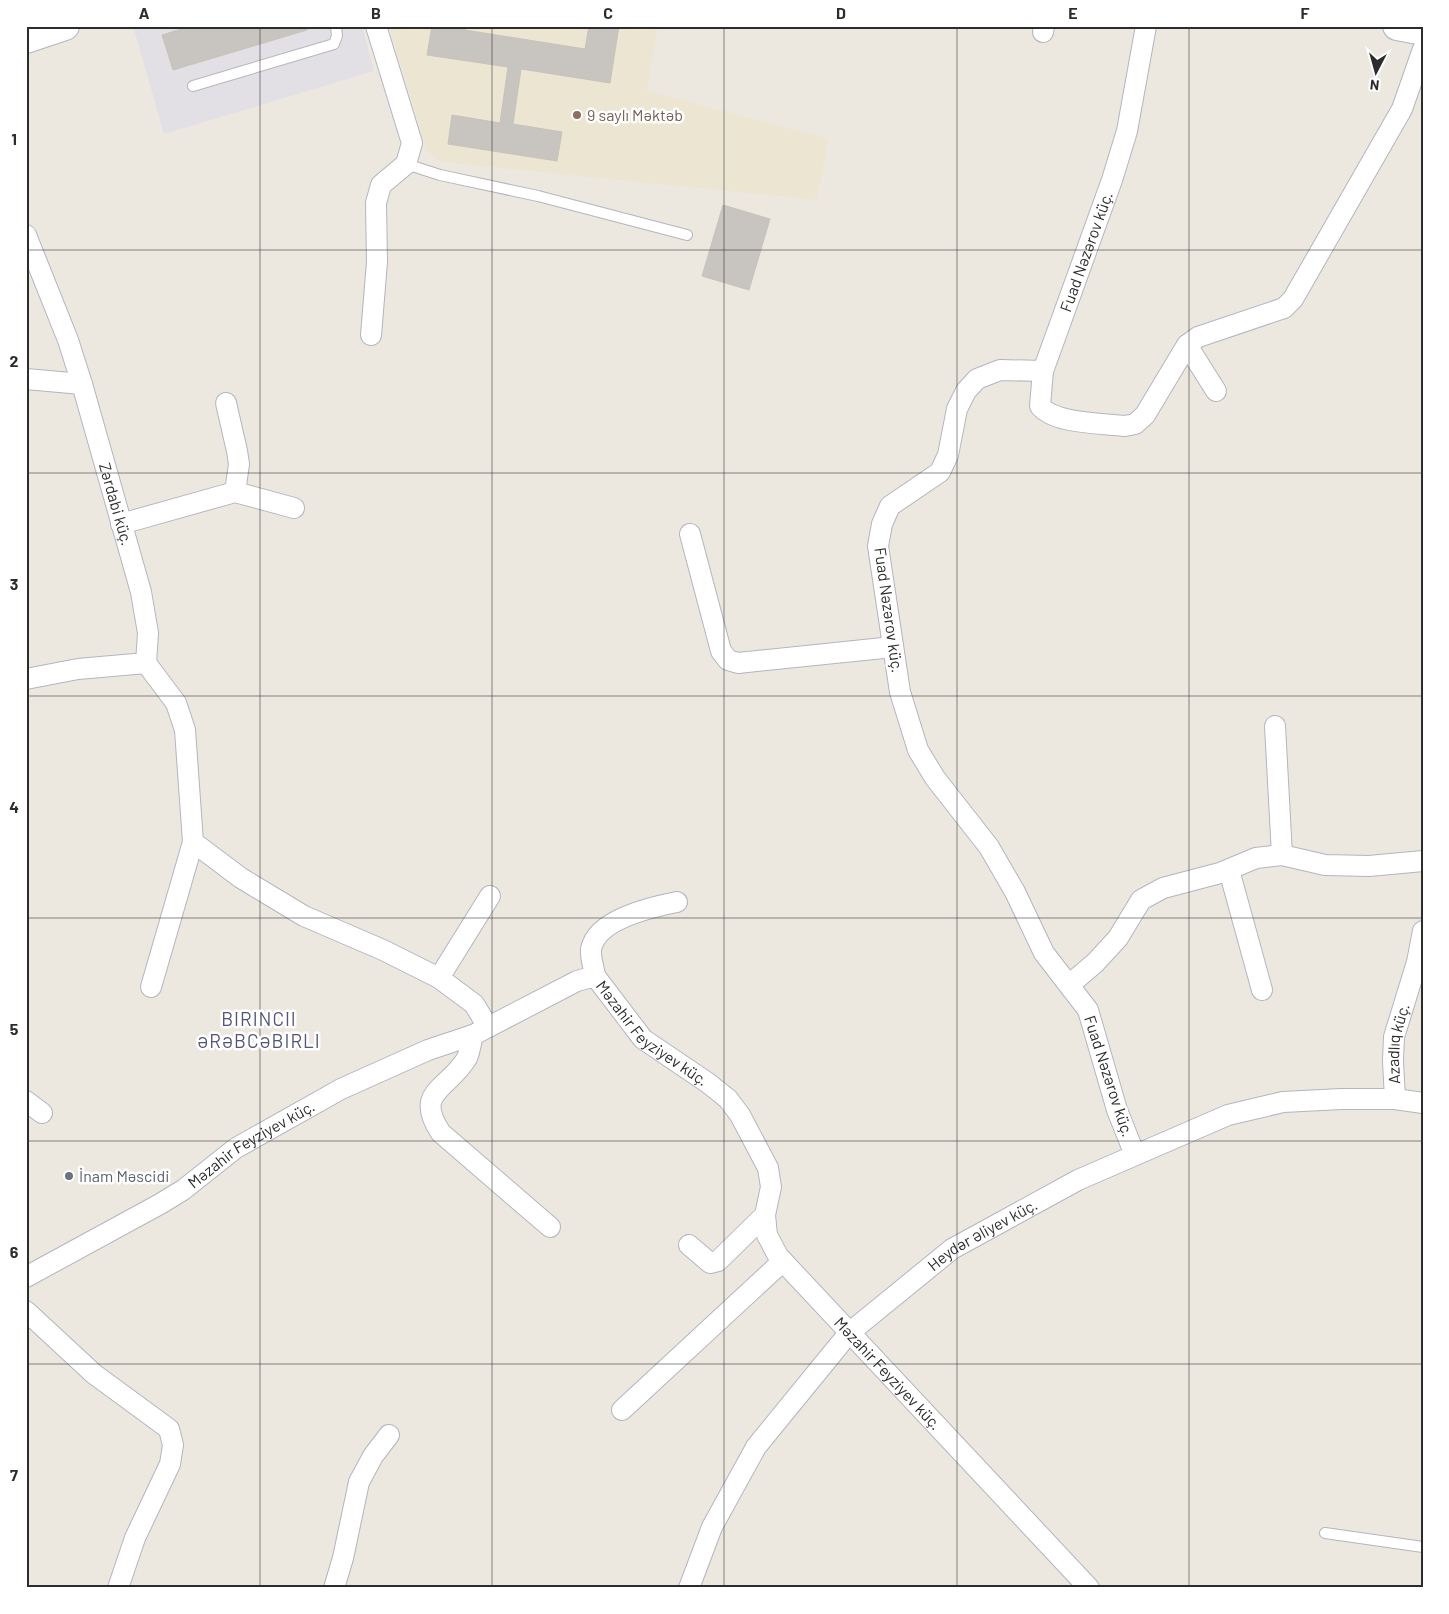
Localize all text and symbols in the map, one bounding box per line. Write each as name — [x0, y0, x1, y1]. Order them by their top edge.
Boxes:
text: A — [139, 3, 150, 22]
text: B — [371, 3, 381, 22]
text: C — [603, 3, 613, 22]
text: D — [836, 3, 846, 22]
text: E — [1068, 3, 1078, 22]
text: F — [1301, 3, 1310, 22]
north arrow — [1352, 48, 1402, 98]
text: N — [1369, 76, 1380, 94]
place label: 9 saylı Məktəb — [587, 105, 683, 124]
marker: 9 saylı Məktəb — [571, 109, 583, 121]
text: 1 — [11, 129, 17, 148]
street label: Fuad Nəzərov küç. — [1055, 189, 1116, 314]
text: 2 — [10, 351, 19, 370]
street label: Zərdabi küç. — [96, 460, 137, 547]
street label: Fuad Nəzərov küç. — [871, 546, 908, 674]
text: 3 — [10, 574, 18, 593]
text: 4 — [9, 797, 19, 816]
street label: Məzahir Feyziyev küç. — [593, 976, 712, 1089]
street label: Azadlıq küç. — [1383, 1001, 1413, 1085]
district label: BIRINCII ƏRƏBCƏBIRLI — [197, 1007, 321, 1052]
street label: Fuad Nəzərov küç. — [1081, 1013, 1138, 1139]
text: 5 — [10, 1019, 19, 1038]
street label: Məzahir Feyziyev küç. — [184, 1096, 318, 1192]
place label: İnam Məscidi — [79, 1166, 169, 1185]
marker: İnam Məscidi — [63, 1170, 75, 1182]
street label: Heydər Əliyev küç. — [923, 1194, 1040, 1274]
text: 6 — [10, 1242, 19, 1261]
street label: Məzahir Feyziyev küç. — [831, 1313, 946, 1433]
text: 7 — [10, 1465, 18, 1484]

